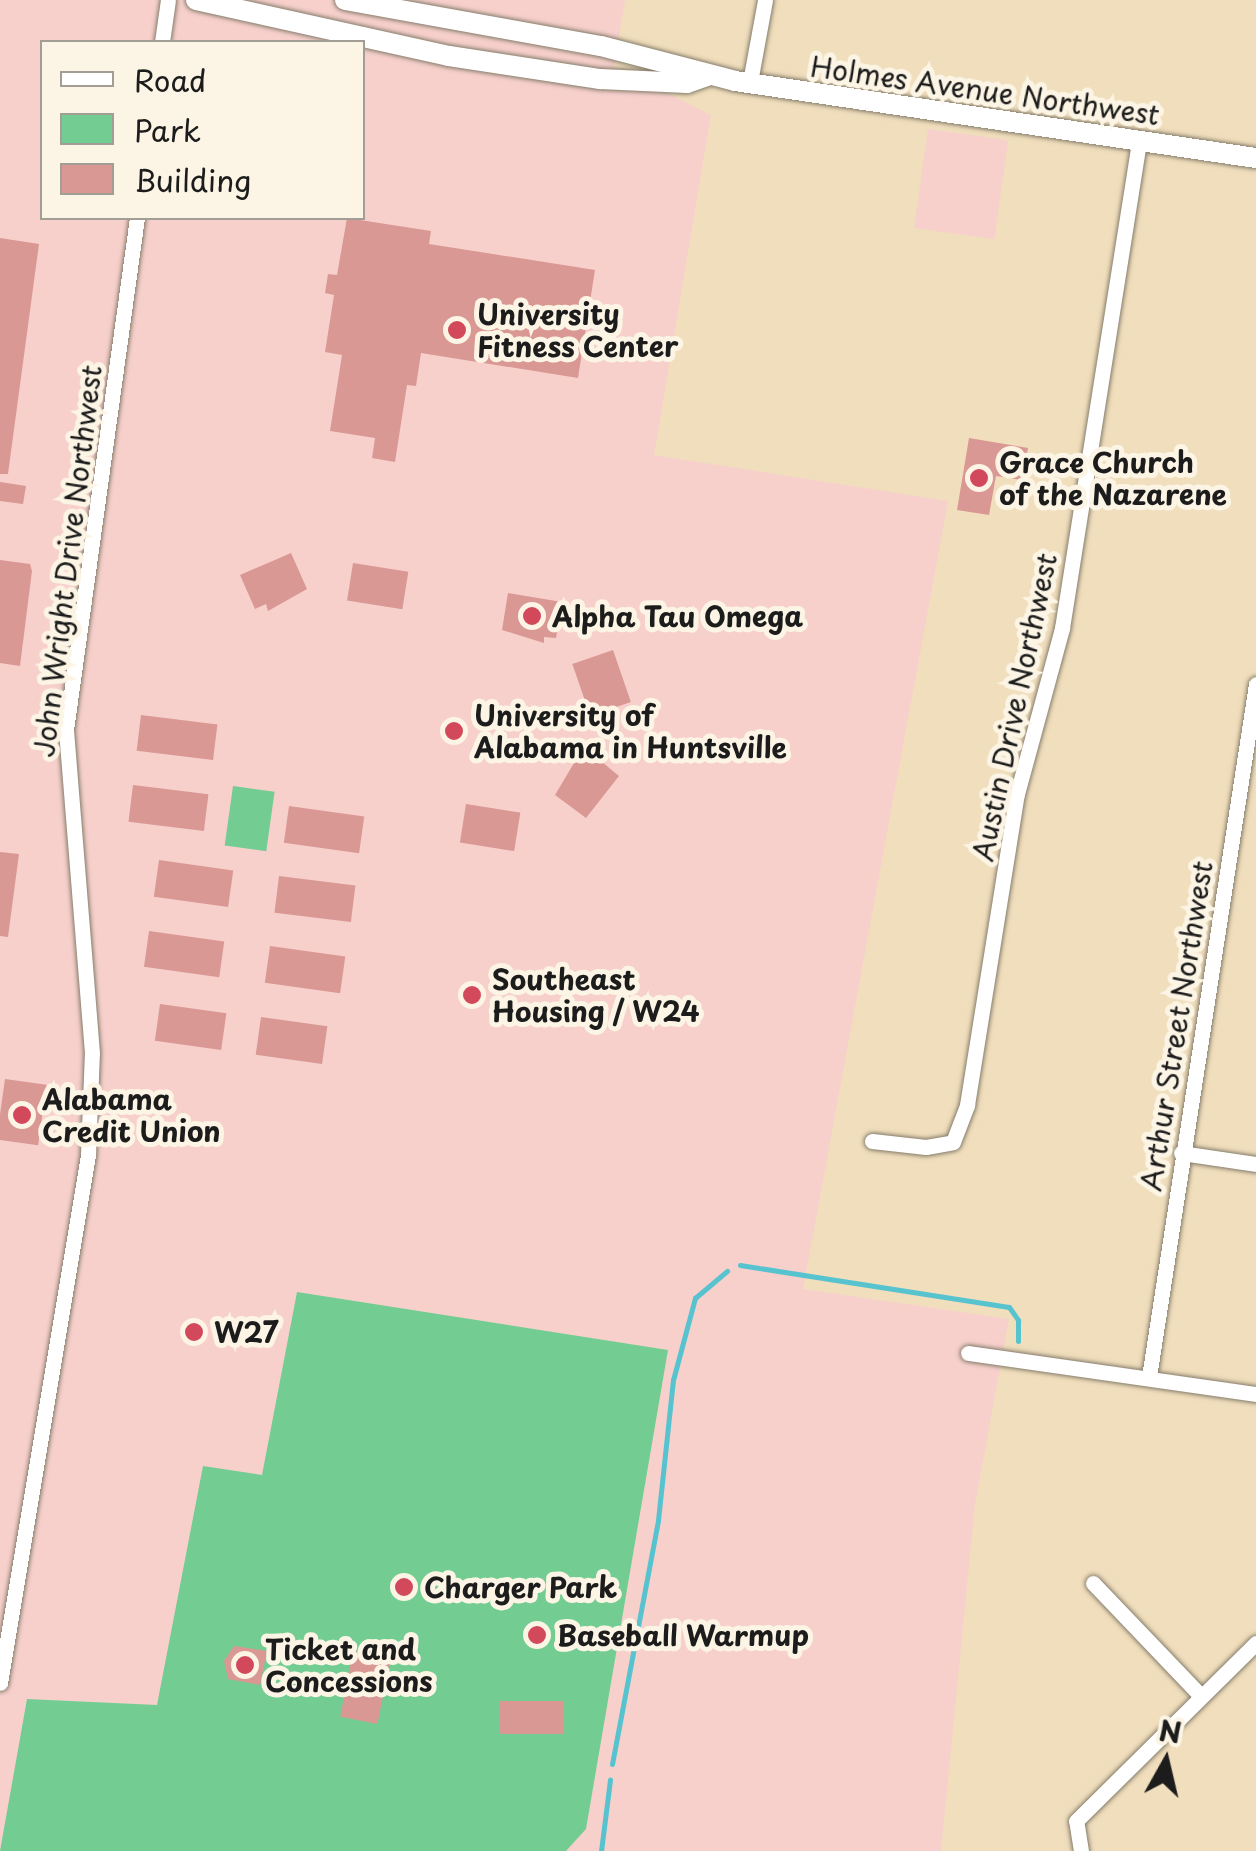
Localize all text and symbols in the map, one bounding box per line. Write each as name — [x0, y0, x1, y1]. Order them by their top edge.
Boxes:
legend — [40, 40, 365, 220]
street label: Holmes Avenue Northwest — [809, 49, 1161, 131]
text: Road — [134, 57, 207, 102]
text: Park — [134, 107, 201, 152]
text: Building — [134, 157, 251, 202]
place label: University Fitness Center — [477, 297, 680, 363]
marker: University Fitness Center — [446, 319, 468, 341]
street label: John Wright Drive Northwest — [26, 362, 108, 760]
place label: Grace Church of the Nazarene — [999, 445, 1229, 511]
marker: Grace Church of the Nazarene — [968, 467, 990, 489]
street label: Austin Drive Northwest — [965, 549, 1063, 865]
place label: Alpha Tau Omega — [552, 599, 804, 633]
marker: Alpha Tau Omega — [521, 605, 543, 627]
place label: University of Alabama in Huntsville — [474, 698, 787, 764]
marker: University of Alabama in Huntsville — [443, 720, 465, 742]
street label: Arthur Street Northwest — [1133, 858, 1219, 1194]
place label: Southeast Housing / W24 — [492, 962, 702, 1028]
marker: Southeast Housing / W24 — [461, 984, 483, 1006]
place label: Alabama Credit Union — [42, 1082, 222, 1148]
marker: Alabama Credit Union — [11, 1104, 33, 1126]
place label: W27 — [214, 1315, 279, 1349]
marker: W27 — [183, 1321, 205, 1343]
place label: Charger Park — [424, 1570, 618, 1604]
marker: Charger Park — [393, 1576, 415, 1598]
place label: Baseball Warmup — [557, 1618, 810, 1652]
marker: Baseball Warmup — [526, 1624, 548, 1646]
place label: Ticket and Concessions — [265, 1632, 433, 1698]
marker: Ticket and Concessions — [234, 1654, 256, 1676]
text: N — [1156, 1708, 1184, 1754]
north arrow — [1116, 1711, 1216, 1811]

